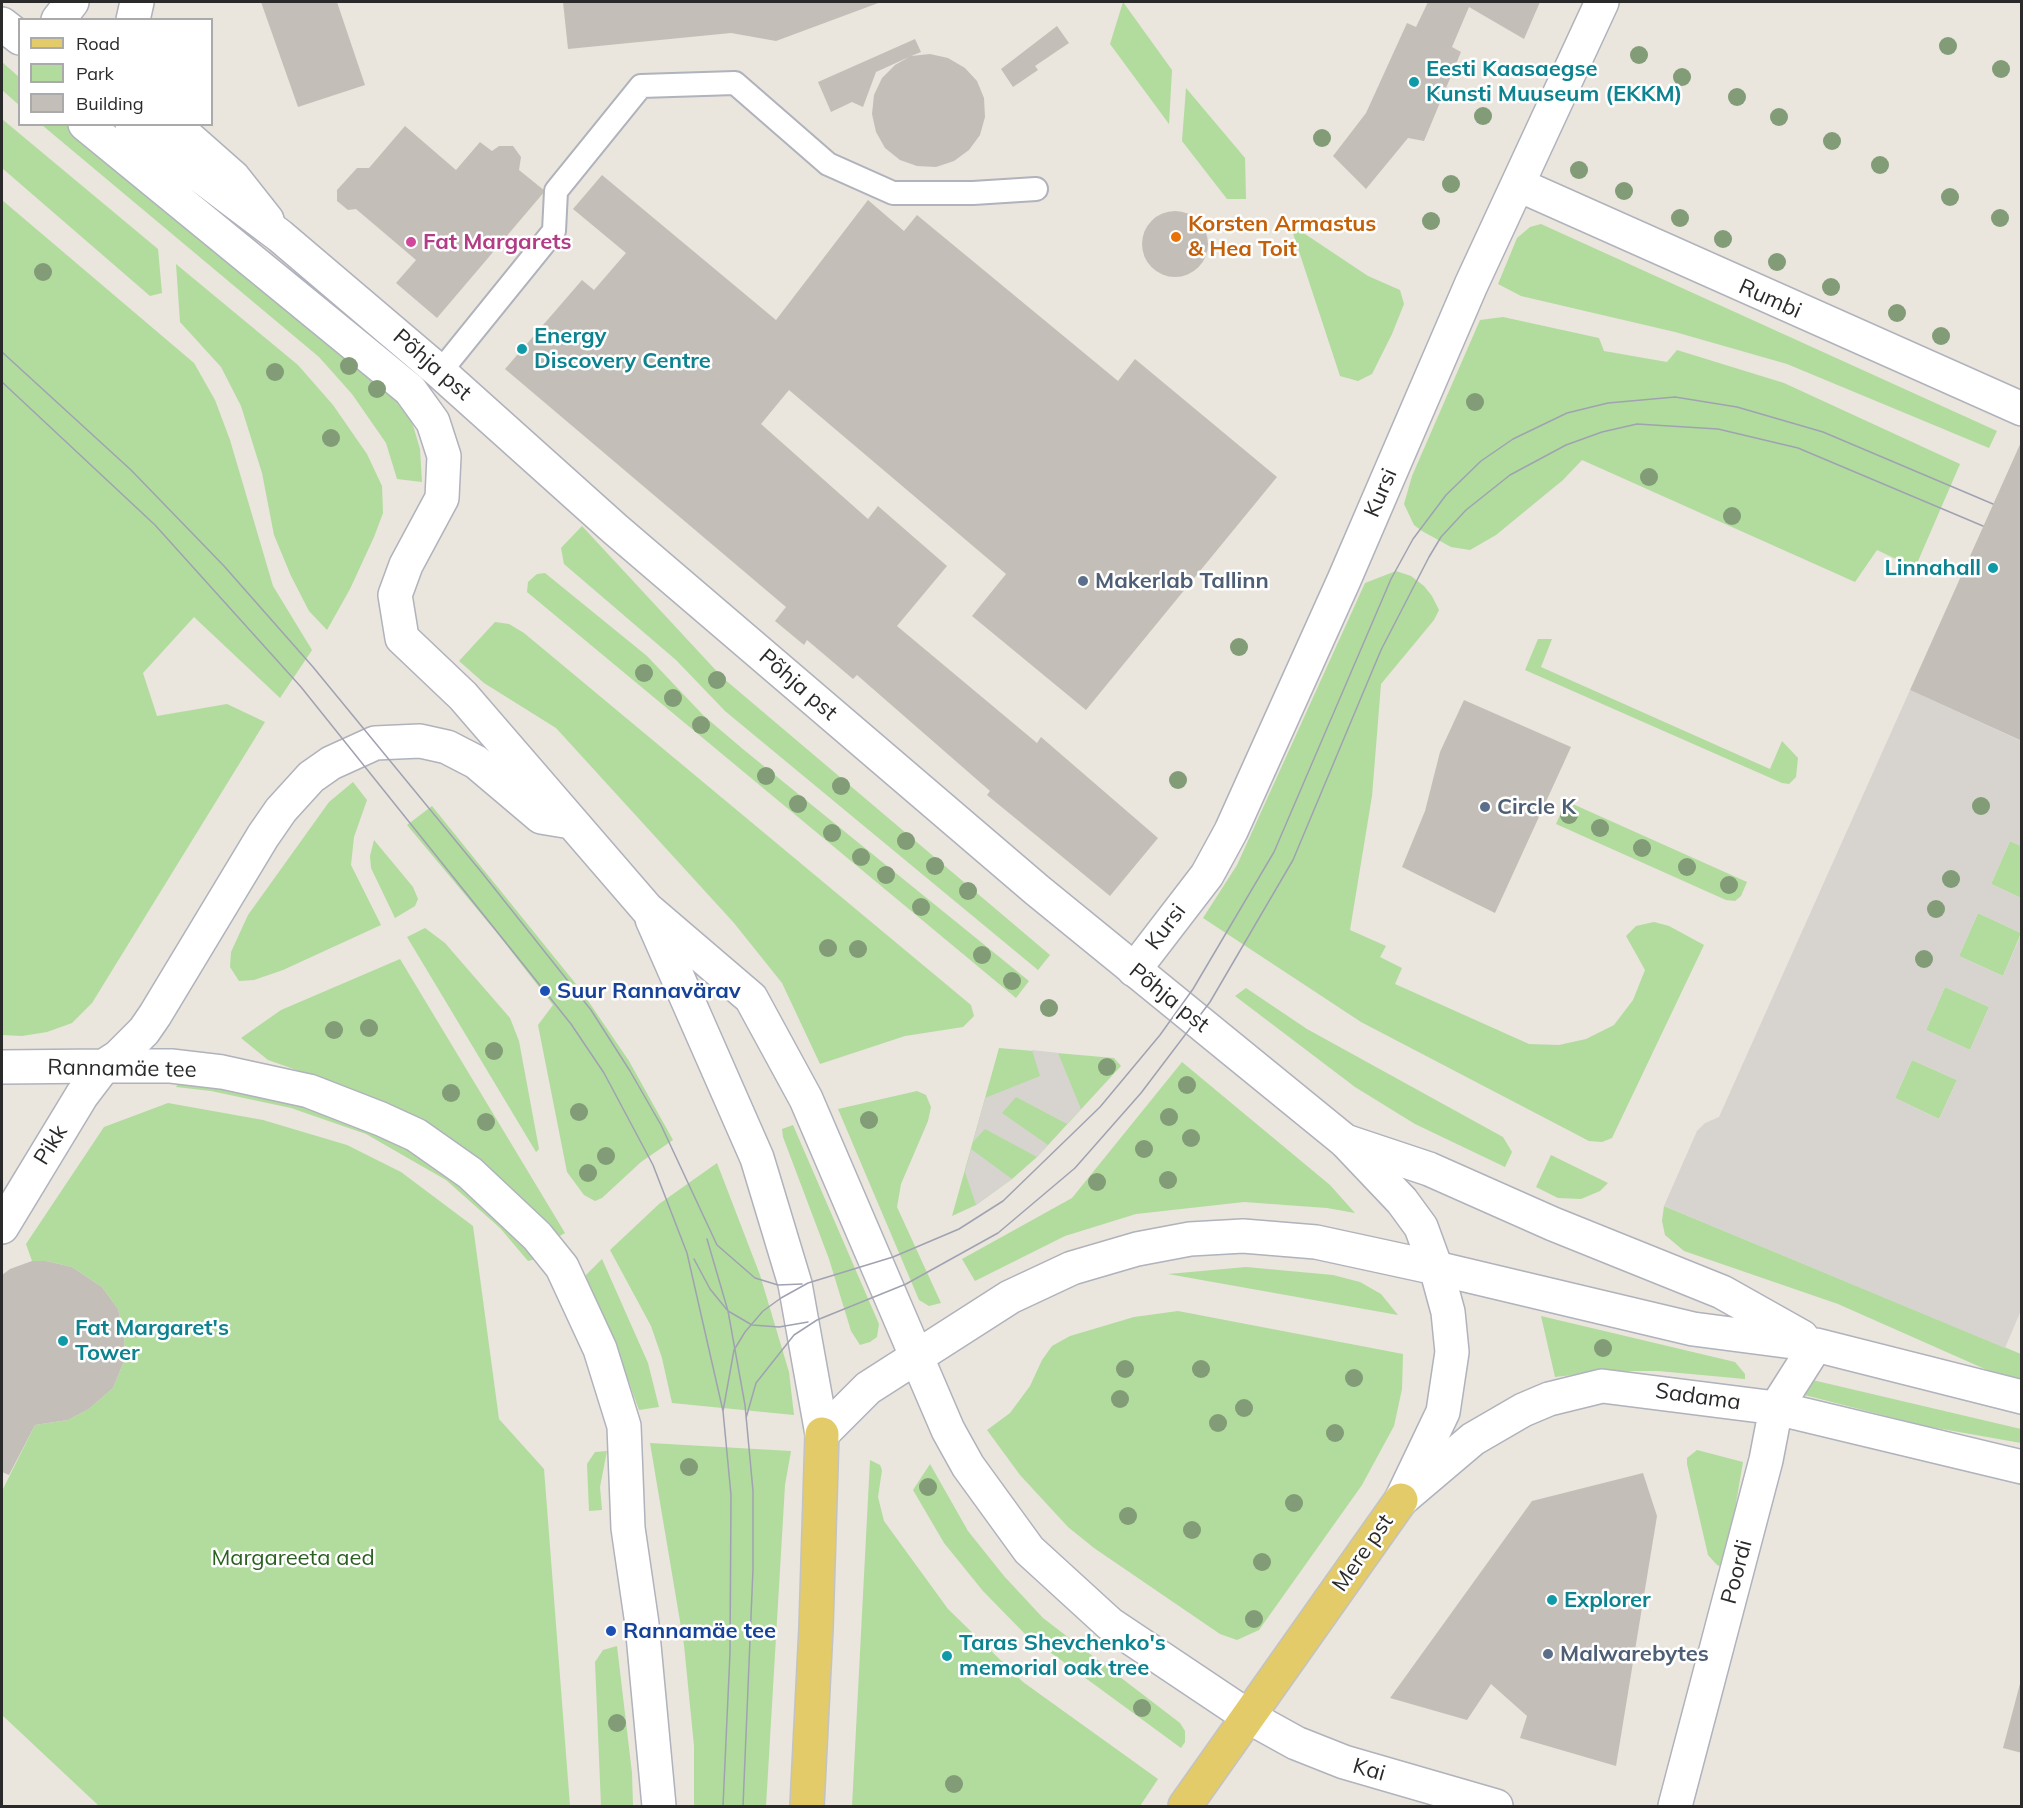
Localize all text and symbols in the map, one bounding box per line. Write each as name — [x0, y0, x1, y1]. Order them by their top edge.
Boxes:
legend — [18, 18, 213, 126]
text: Road — [76, 32, 120, 55]
place label: Eesti Kaasaegse Kunsti Muuseum (EKKM) — [1426, 56, 1682, 107]
text: Park — [76, 62, 114, 85]
marker: Eesti Kaasaegse Kunsti Muuseum (EKKM) — [1407, 75, 1421, 89]
text: Building — [76, 92, 144, 115]
place label: Korsten Armastus & Hea Toit — [1188, 211, 1376, 262]
place label: Fat Margarets — [423, 229, 572, 255]
marker: Korsten Armastus & Hea Toit — [1169, 230, 1183, 244]
marker: Fat Margarets — [404, 235, 418, 249]
street label: Rumbi — [1735, 274, 1805, 324]
place label: Energy Discovery Centre — [534, 323, 711, 374]
street label: Põhja pst — [387, 324, 477, 406]
marker: Energy Discovery Centre — [515, 342, 529, 356]
street label: Kursi — [1359, 465, 1403, 521]
place label: Linnahall — [1884, 555, 1981, 581]
marker: Linnahall — [1986, 561, 2000, 575]
place label: Makerlab Tallinn — [1095, 568, 1269, 594]
marker: Makerlab Tallinn — [1076, 574, 1090, 588]
street label: Põhja pst — [753, 644, 843, 726]
place label: Circle K — [1497, 794, 1576, 820]
marker: Circle K — [1478, 800, 1492, 814]
street label: Kursi — [1140, 899, 1192, 955]
street label: Põhja pst — [1124, 958, 1214, 1038]
place label: Suur Rannavärav — [557, 978, 741, 1004]
marker: Suur Rannavärav — [538, 984, 552, 998]
street label: Rannamäe tee — [47, 1055, 197, 1083]
street label: Pikk — [29, 1120, 73, 1170]
place label: Fat Margaret's Tower — [75, 1315, 229, 1366]
marker: Fat Margaret's Tower — [56, 1334, 70, 1348]
street label: Sadama — [1654, 1378, 1742, 1416]
street label: Mere pst — [1327, 1509, 1399, 1597]
street label: Poordi — [1716, 1537, 1758, 1607]
park label: Margareeta aed — [211, 1545, 375, 1571]
place label: Explorer — [1564, 1587, 1651, 1613]
marker: Explorer — [1545, 1593, 1559, 1607]
place label: Rannamäe tee — [623, 1618, 776, 1644]
marker: Rannamäe tee — [604, 1624, 618, 1638]
place label: Taras Shevchenko's memorial oak tree — [959, 1630, 1166, 1682]
place label: Malwarebytes — [1560, 1641, 1709, 1667]
marker: Malwarebytes — [1541, 1647, 1555, 1661]
marker: Taras Shevchenko's memorial oak tree — [940, 1649, 954, 1663]
street label: Kai — [1350, 1753, 1388, 1787]

